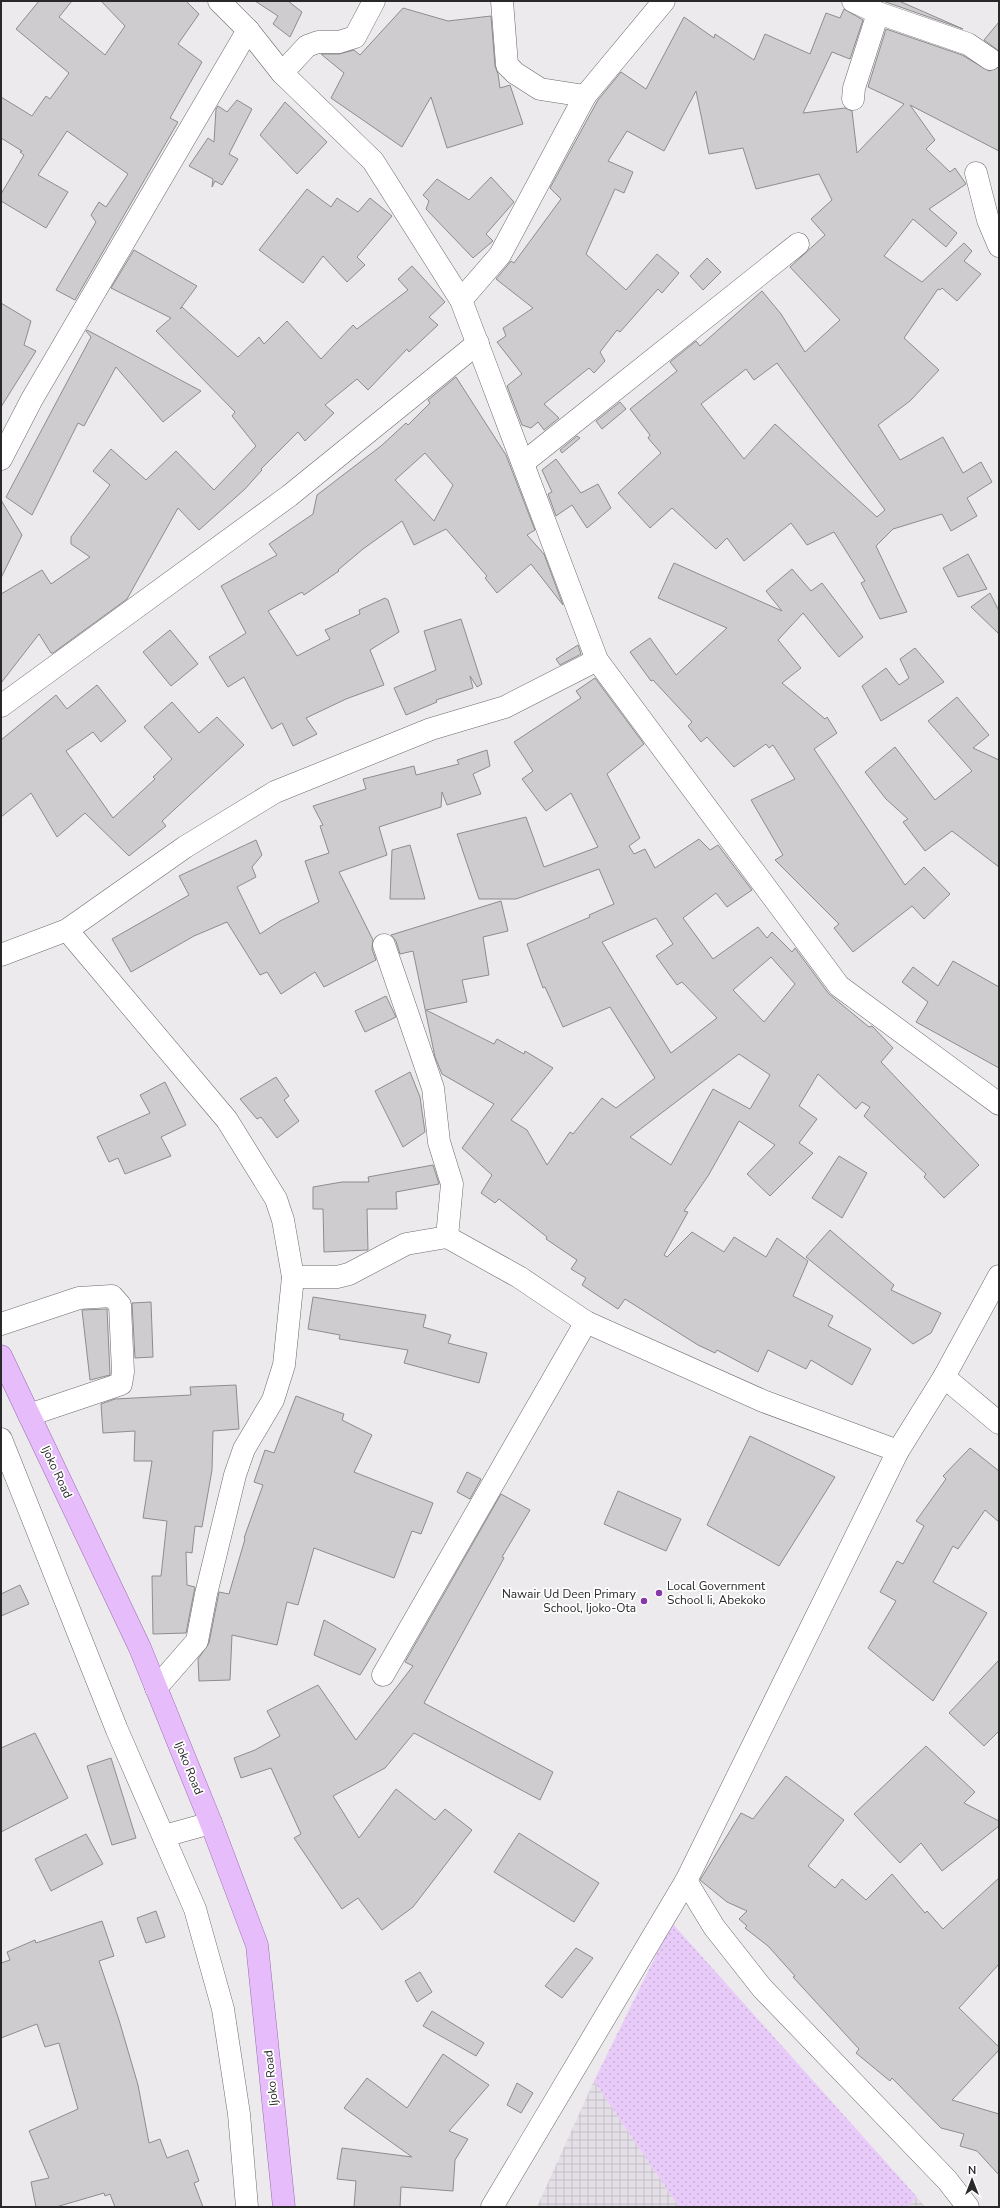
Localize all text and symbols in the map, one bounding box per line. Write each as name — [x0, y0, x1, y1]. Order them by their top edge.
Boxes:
street label: Ijoko Road — [38, 1443, 76, 1501]
place label: Local Government School Ii, Abekoko — [667, 1578, 766, 1608]
place label: Nawair Ud Deen Primary School, Ijoko-Ota — [502, 1586, 637, 1616]
marker: Local Government School Ii, Abekoko — [654, 1588, 664, 1598]
marker: Nawair Ud Deen Primary School, Ijoko-Ota — [639, 1596, 649, 1606]
street label: Ijoko Road — [171, 1739, 207, 1797]
street label: Ijoko Road — [260, 2049, 282, 2107]
north arrow — [952, 2160, 992, 2200]
text: N — [968, 2163, 976, 2178]

